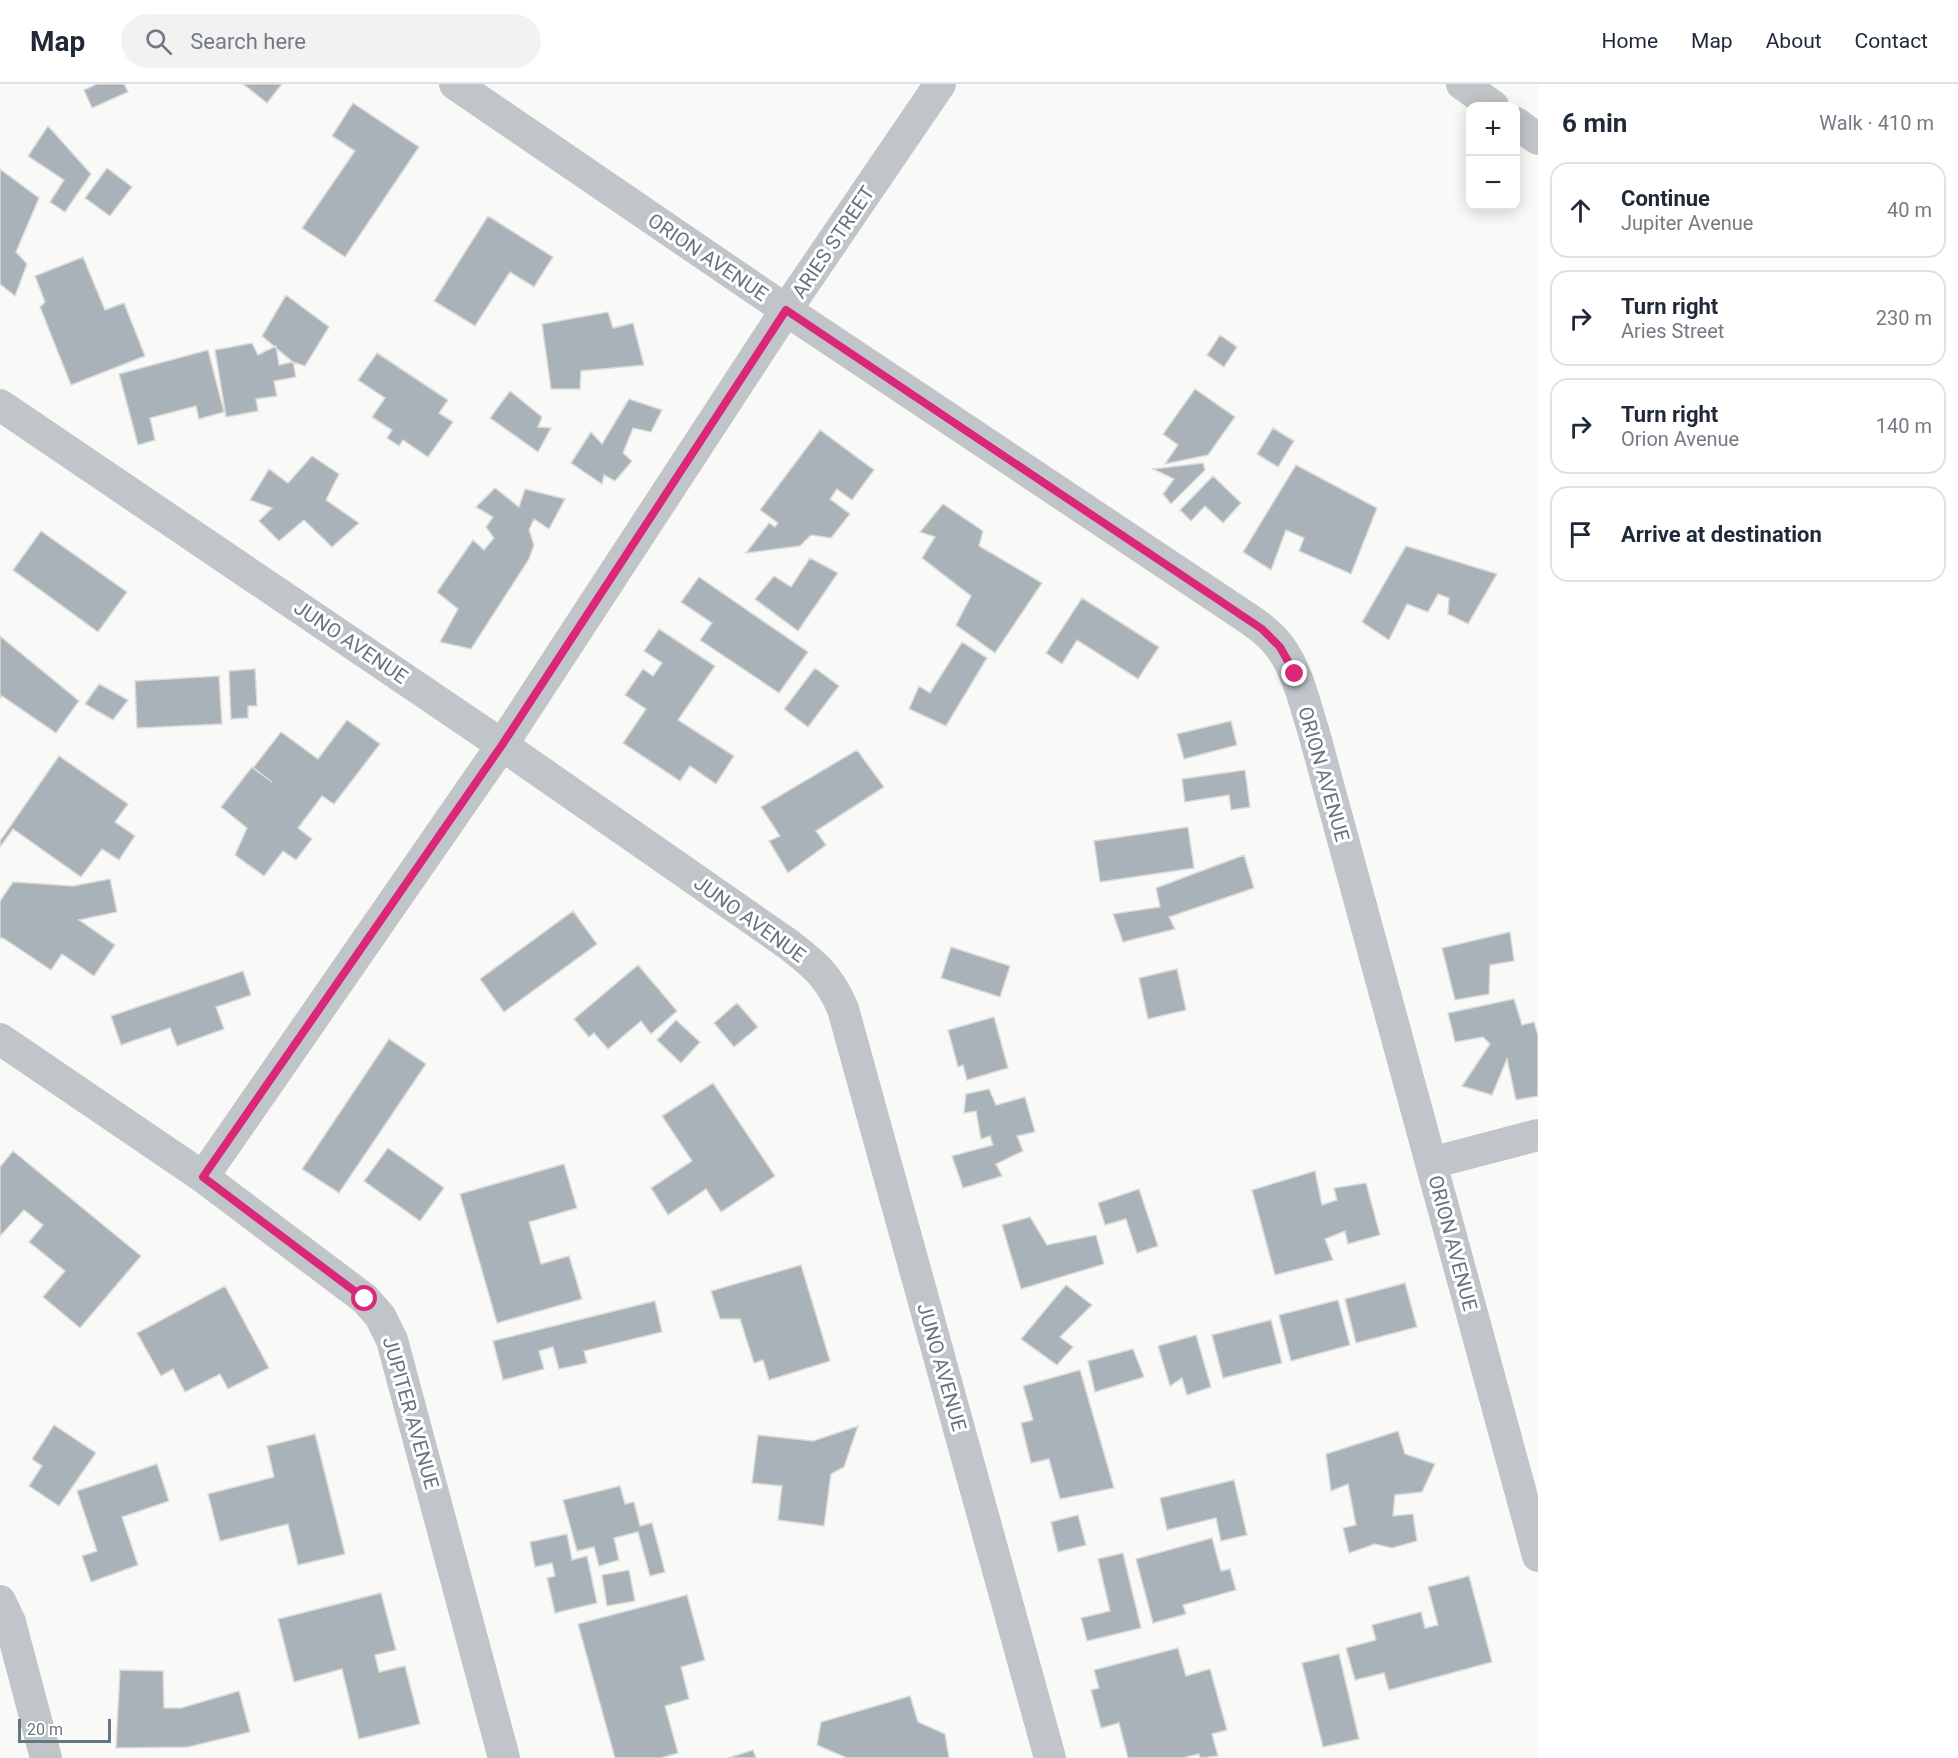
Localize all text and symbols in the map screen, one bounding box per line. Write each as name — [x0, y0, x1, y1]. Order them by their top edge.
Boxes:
search box — [121, 14, 541, 68]
text: Map — [30, 25, 85, 58]
icon: search — [142, 25, 175, 58]
text: Search here — [190, 29, 306, 54]
text: Home — [1602, 29, 1658, 53]
text: Map — [1691, 29, 1733, 53]
text: About — [1766, 29, 1822, 53]
text: Contact — [1855, 29, 1928, 53]
map controls — [1466, 102, 1520, 210]
button: + — [1466, 102, 1520, 156]
text: 6 min — [1562, 108, 1627, 138]
text: Walk · 410 m — [1819, 111, 1934, 135]
button: − — [1466, 156, 1520, 210]
street label: ARIES STREET — [787, 181, 879, 303]
text: Continue — [1621, 186, 1710, 211]
icon: ahead — [1564, 194, 1597, 227]
text: 40 m — [1887, 198, 1932, 222]
street label: ORION AVENUE — [643, 208, 773, 306]
text: Jupiter Avenue — [1621, 211, 1753, 235]
text: Turn right — [1621, 294, 1718, 319]
icon: right — [1564, 302, 1597, 335]
text: 230 m — [1876, 306, 1932, 330]
text: Aries Street — [1621, 319, 1724, 343]
text: Turn right — [1621, 402, 1718, 427]
icon: right — [1564, 410, 1597, 443]
text: 140 m — [1876, 414, 1932, 438]
text: Orion Avenue — [1621, 427, 1739, 451]
icon: arrive — [1564, 518, 1597, 551]
text: Arrive at destination — [1621, 522, 1822, 547]
street label: JUNO AVENUE — [290, 595, 412, 689]
route end — [1281, 660, 1307, 686]
street label: ORION AVENUE — [1293, 704, 1355, 844]
street label: JUNO AVENUE — [690, 871, 810, 967]
street label: ORION AVENUE — [1423, 1173, 1483, 1313]
route start — [351, 1285, 377, 1311]
street label: JUNO AVENUE — [912, 1300, 972, 1434]
street label: JUPITER AVENUE — [378, 1334, 444, 1492]
scale bar — [18, 1716, 111, 1744]
text: 20 m — [27, 1720, 63, 1739]

